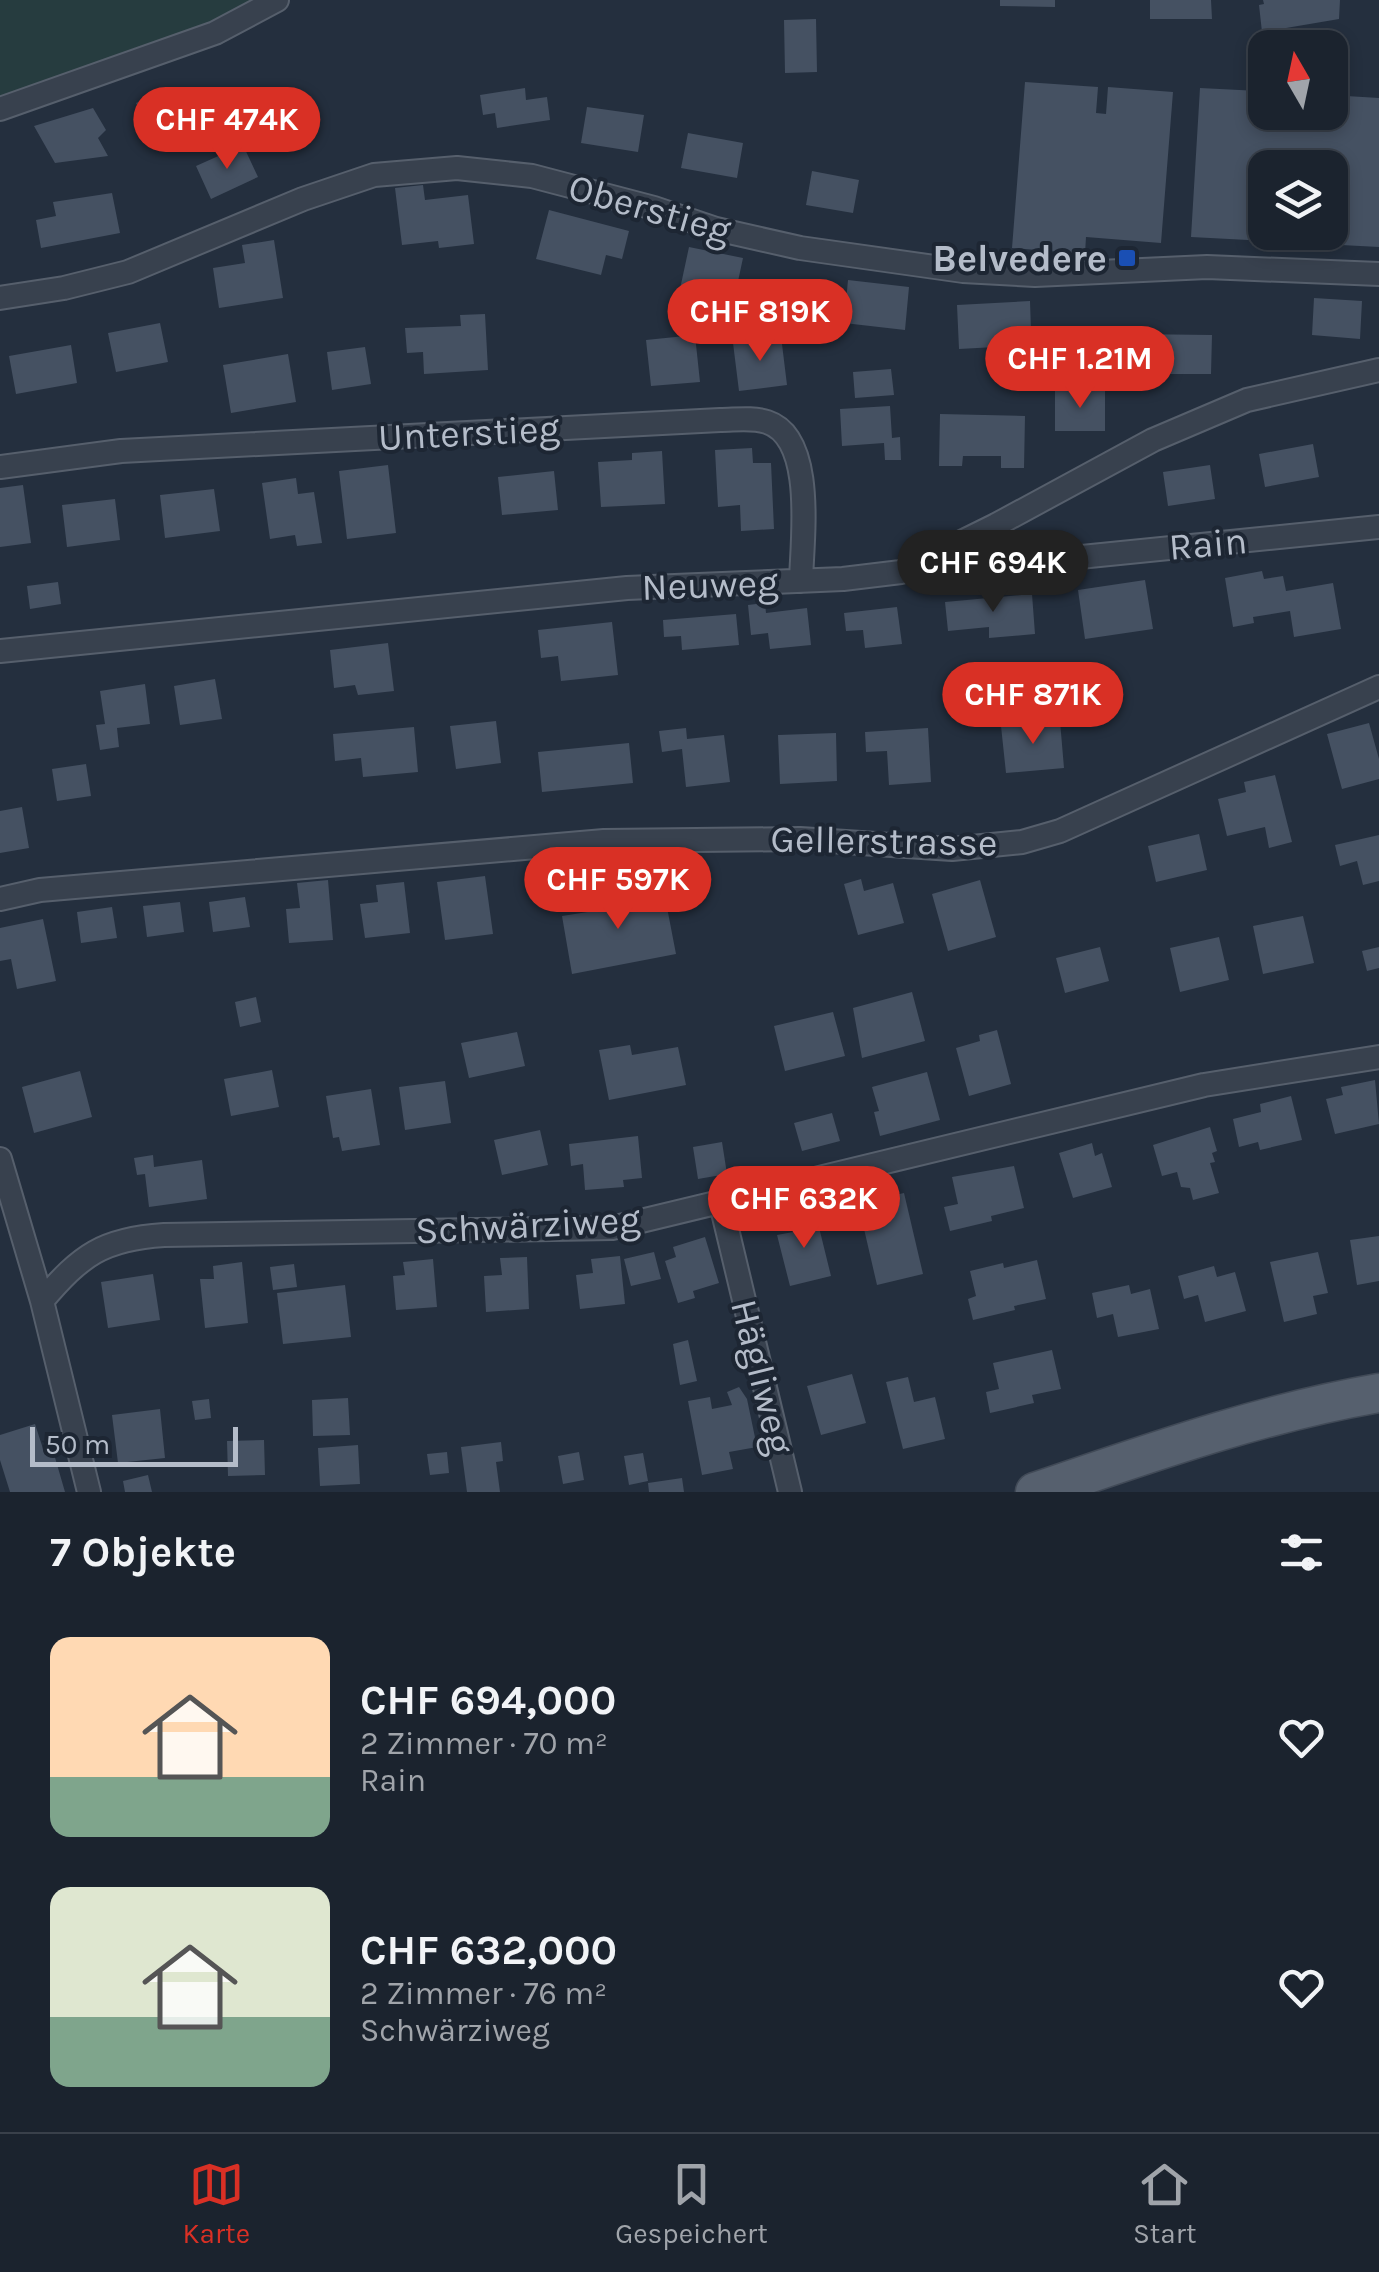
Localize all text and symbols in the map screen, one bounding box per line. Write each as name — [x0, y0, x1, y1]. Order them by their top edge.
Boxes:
north arrow — [1248, 30, 1348, 130]
map controls — [1248, 30, 1348, 250]
pin: CHF 474K — [124, 87, 330, 172]
text: CHF 474K — [155, 101, 299, 138]
button: layers — [1248, 150, 1348, 250]
street label: Oberstieg — [564, 164, 736, 254]
place label: Belvedere — [932, 236, 1107, 281]
marker: Belvedere — [1116, 247, 1138, 269]
pin: CHF 819K — [657, 279, 863, 364]
text: CHF 819K — [690, 293, 830, 330]
pin: CHF 1.21M — [966, 326, 1194, 411]
text: CHF 1.21M — [1007, 340, 1153, 377]
street label: Unterstieg — [377, 406, 561, 460]
street label: Rain — [1167, 518, 1249, 570]
pin: CHF 694K — [890, 530, 1096, 615]
text: CHF 694K — [919, 544, 1067, 581]
street label: Neuweg — [641, 560, 779, 610]
pin: CHF 871K — [930, 662, 1136, 747]
text: CHF 871K — [964, 676, 1102, 713]
street label: Gellerstrasse — [770, 817, 998, 865]
pin: CHF 597K — [515, 847, 721, 932]
text: CHF 597K — [546, 861, 690, 898]
pin: CHF 632K — [701, 1166, 907, 1251]
text: CHF 632K — [730, 1180, 878, 1217]
street label: Schwärziweg — [414, 1197, 642, 1253]
street label: Hägliweg — [721, 1295, 803, 1459]
scale bar — [30, 1422, 238, 1466]
text: 50 m — [45, 1428, 110, 1461]
icon: filters — [1274, 1525, 1329, 1580]
text: 7 Objekte — [50, 1527, 236, 1577]
text: CHF 694,000 — [360, 1675, 616, 1725]
icon: home — [130, 1677, 250, 1797]
icon: heart — [1274, 1710, 1329, 1765]
text: 2 Zimmer · 70 m² — [360, 1725, 608, 1762]
text: Rain — [360, 1762, 426, 1799]
text: CHF 632,000 — [360, 1925, 617, 1975]
icon: home — [130, 1927, 250, 2047]
icon: heart — [1274, 1960, 1329, 2015]
text: 2 Zimmer · 76 m² — [360, 1975, 607, 2012]
text: Schwärziweg — [360, 2012, 550, 2049]
tab: Karte — [183, 2157, 250, 2250]
tab: Gespeichert — [615, 2157, 768, 2250]
tab: Start — [1133, 2157, 1196, 2250]

